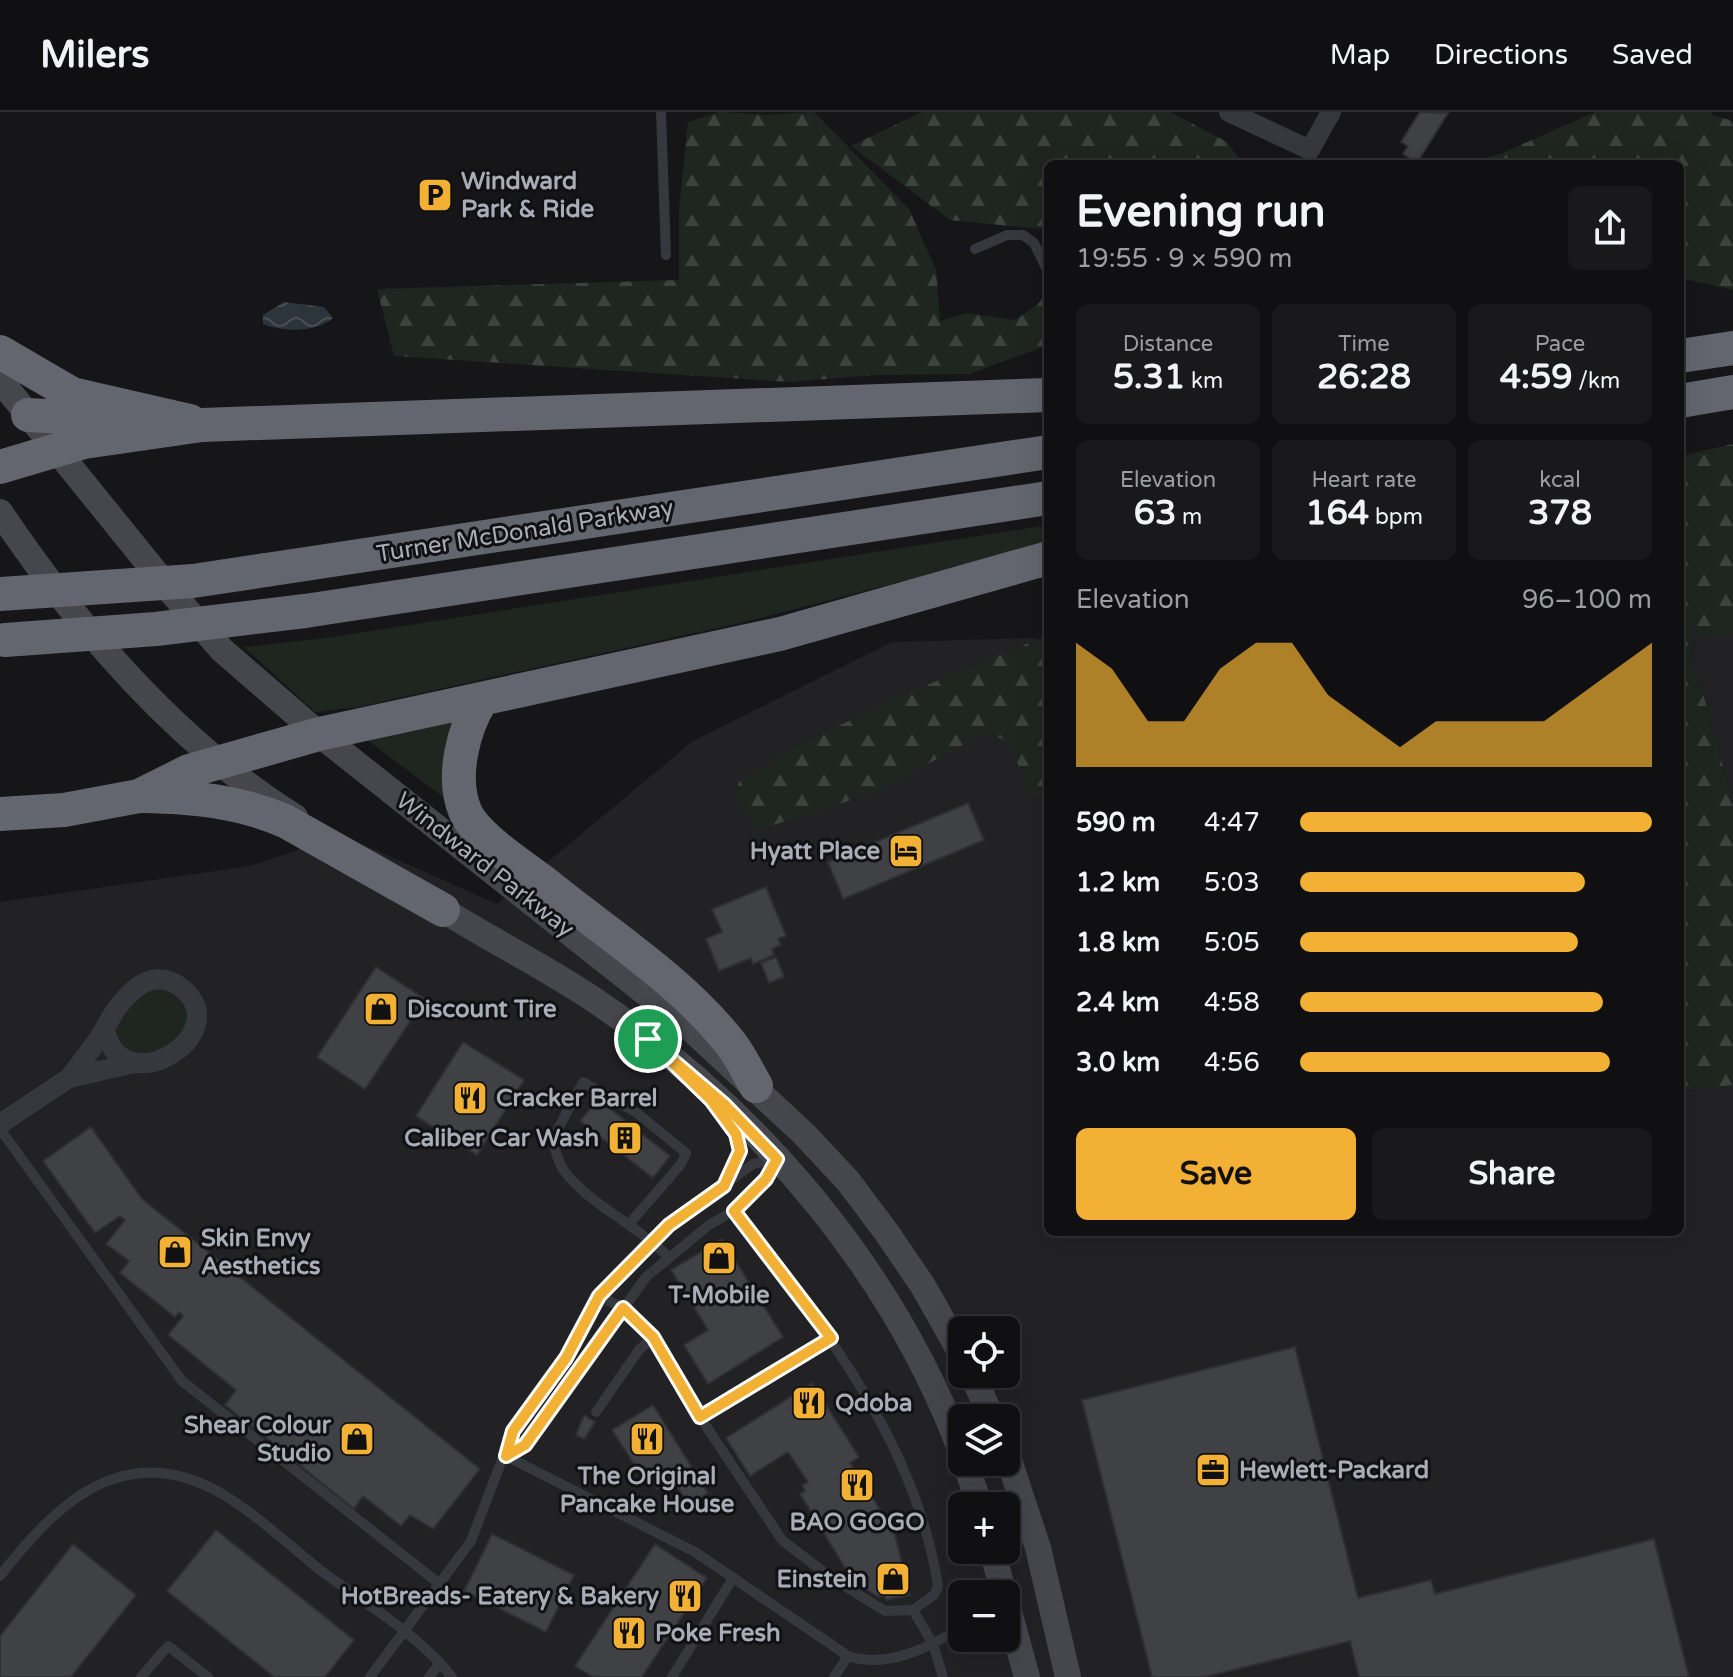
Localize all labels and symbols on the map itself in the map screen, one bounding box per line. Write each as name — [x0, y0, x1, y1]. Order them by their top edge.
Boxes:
place label: Windward Park & Ride — [461, 167, 595, 224]
parking icon: Windward Park & Ride — [416, 176, 454, 214]
street label: Turner McDonald Parkway — [374, 493, 676, 569]
street label: Windward Parkway — [390, 786, 580, 944]
hotel icon: Hyatt Place — [887, 832, 925, 870]
place label: Hyatt Place — [750, 837, 880, 866]
shop icon: Discount Tire — [362, 990, 400, 1028]
place label: Discount Tire — [407, 995, 557, 1024]
pin — [614, 1005, 682, 1073]
restaurant icon: Cracker Barrel — [451, 1079, 489, 1117]
place label: Cracker Barrel — [496, 1084, 658, 1113]
building icon: Caliber Car Wash — [606, 1119, 644, 1157]
place label: Caliber Car Wash — [404, 1124, 599, 1153]
place label: Skin Envy Aesthetics — [201, 1224, 320, 1281]
shop icon: Skin Envy Aesthetics — [156, 1233, 194, 1271]
shop icon: T-Mobile — [700, 1239, 738, 1277]
place label: T-Mobile — [668, 1281, 770, 1310]
restaurant icon: Qdoba — [790, 1384, 828, 1422]
place label: Qdoba — [835, 1389, 912, 1418]
place label: Shear Colour Studio — [184, 1411, 332, 1468]
shop icon: Shear Colour Studio — [338, 1420, 376, 1458]
restaurant icon: The Original Pancake House — [628, 1420, 666, 1458]
office icon: Hewlett-Packard — [1194, 1451, 1232, 1489]
place label: Hewlett-Packard — [1239, 1456, 1429, 1485]
place label: The Original Pancake House — [560, 1462, 735, 1519]
restaurant icon: BAO GOGO — [838, 1466, 876, 1504]
place label: BAO GOGO — [789, 1508, 925, 1537]
shop icon: Einstein — [874, 1560, 912, 1598]
place label: Einstein — [776, 1565, 867, 1594]
restaurant icon: HotBreads- Eatery & Bakery — [666, 1577, 704, 1615]
place label: HotBreads- Eatery & Bakery — [341, 1582, 659, 1611]
restaurant icon: Poke Fresh — [610, 1614, 648, 1652]
place label: Poke Fresh — [655, 1619, 781, 1648]

